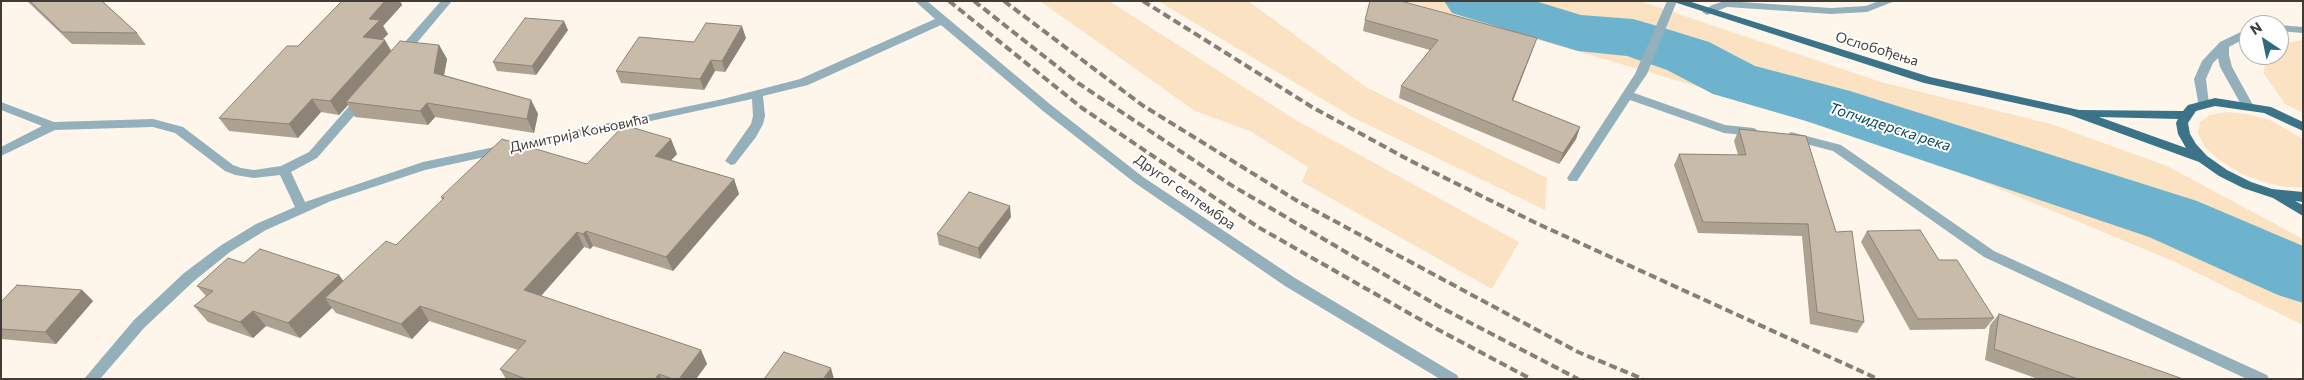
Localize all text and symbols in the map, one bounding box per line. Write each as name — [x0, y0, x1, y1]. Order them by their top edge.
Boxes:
north arrow — [2239, 15, 2289, 65]
text: N — [2247, 18, 2265, 38]
street label: Ослобођења — [1833, 28, 1921, 70]
water label: Топчидерска река — [1827, 99, 1953, 155]
street label: Димитрија Коњовића — [508, 110, 650, 156]
street label: Другог септембра — [1131, 151, 1239, 233]

